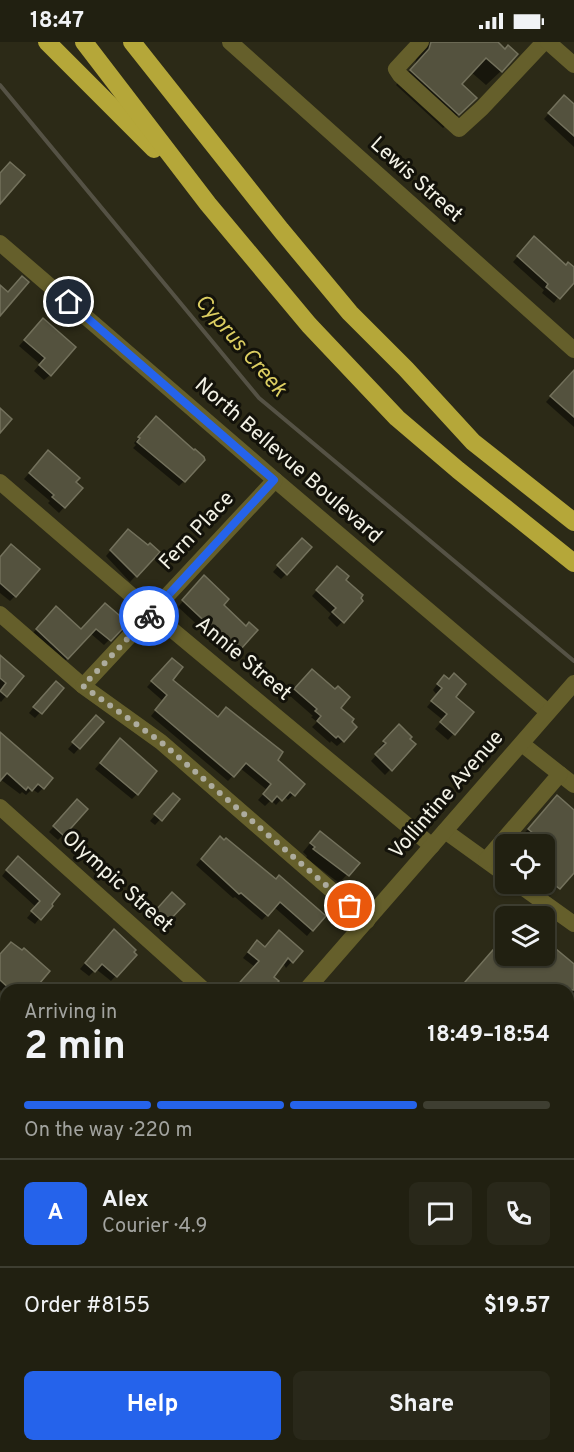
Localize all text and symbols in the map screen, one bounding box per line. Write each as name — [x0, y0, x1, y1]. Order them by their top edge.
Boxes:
text: 18:47 — [30, 8, 84, 35]
street label: Lewis Street — [364, 131, 468, 229]
pin — [43, 276, 94, 327]
icon: home — [52, 285, 85, 318]
water label: Cyprus Creek — [188, 289, 292, 403]
street label: North Bellevue Boulevard — [189, 372, 387, 550]
street label: Fern Place — [154, 486, 240, 576]
courier — [119, 586, 179, 646]
icon: bike — [133, 600, 166, 633]
street label: Annie Street — [189, 611, 297, 707]
street label: Vollintine Avenue — [384, 725, 510, 865]
street label: Olympic Street — [56, 825, 178, 939]
map controls — [495, 834, 555, 966]
button: locate — [495, 834, 555, 894]
pin — [324, 880, 375, 931]
icon: bag — [333, 889, 366, 922]
button: layers — [495, 906, 555, 966]
text: Arriving in — [24, 1000, 117, 1026]
text: 18:49–18:54 — [427, 1022, 550, 1049]
text: 2 min — [24, 1024, 126, 1073]
text: On the way · 220 m — [24, 1118, 192, 1144]
button: chat — [409, 1182, 472, 1245]
button: phone — [487, 1182, 550, 1245]
text: Alex — [102, 1187, 149, 1214]
text: A — [48, 1200, 63, 1227]
text: Courier · 4.9 — [102, 1214, 207, 1240]
text: Order #8155 — [24, 1293, 150, 1320]
text: $19.57 — [484, 1293, 550, 1320]
button: Help — [24, 1371, 281, 1440]
button: Share — [293, 1371, 550, 1440]

